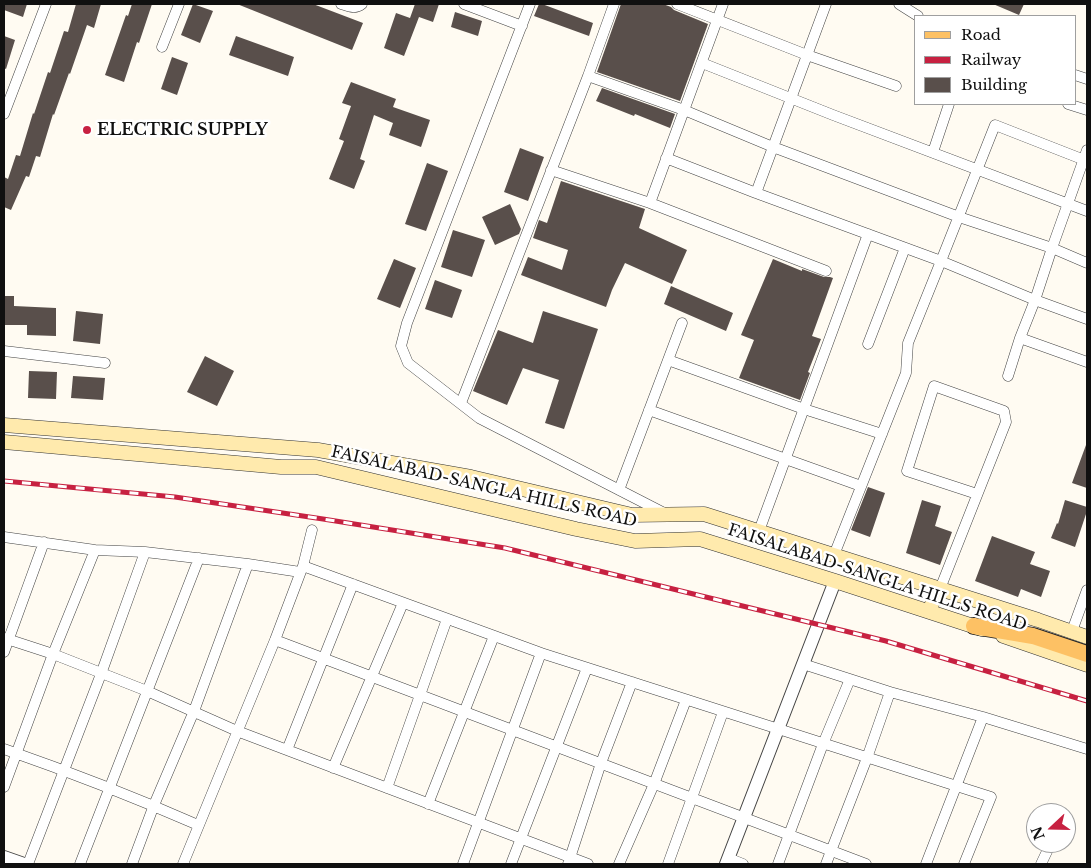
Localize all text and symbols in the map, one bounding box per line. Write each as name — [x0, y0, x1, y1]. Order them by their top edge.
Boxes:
legend — [914, 15, 1076, 105]
text: Road — [961, 25, 1001, 44]
text: Railway — [961, 50, 1021, 69]
text: Building — [961, 75, 1027, 94]
place label: ELECTRIC SUPPLY — [97, 120, 268, 140]
marker: ELECTRIC SUPPLY — [81, 124, 93, 136]
street label: FAISALABAD-SANGLA HILLS ROAD — [329, 442, 639, 532]
street label: FAISALABAD-SANGLA HILLS ROAD — [725, 520, 1029, 636]
north arrow — [1026, 803, 1076, 853]
text: N — [1027, 824, 1049, 842]

